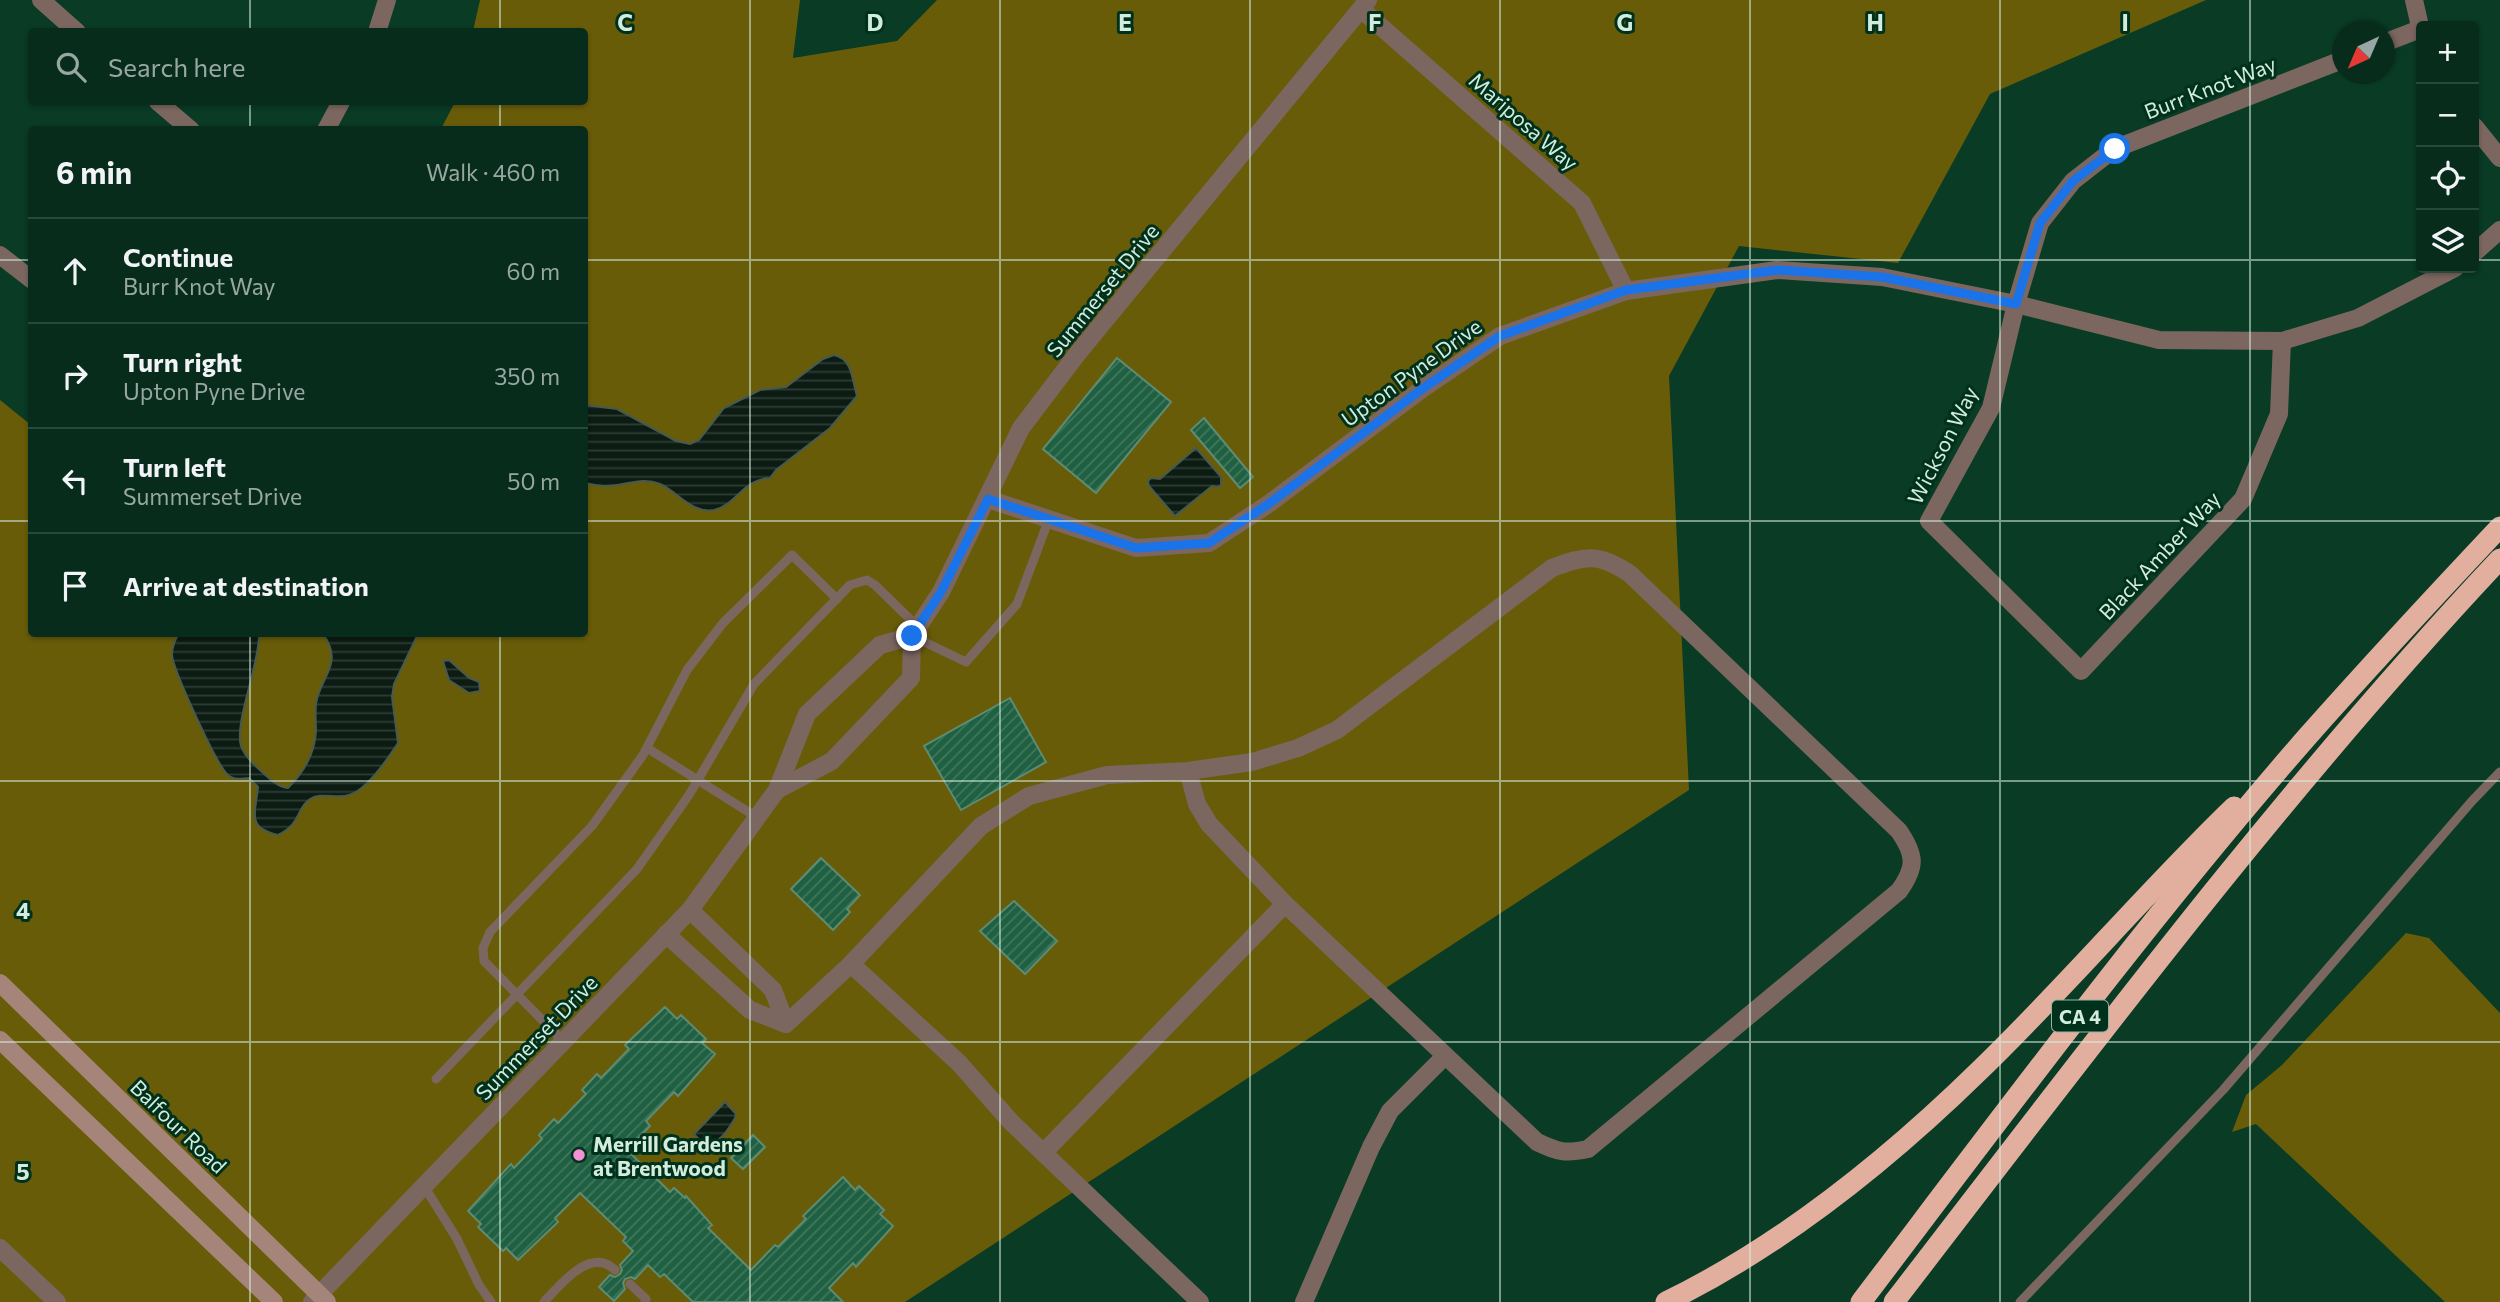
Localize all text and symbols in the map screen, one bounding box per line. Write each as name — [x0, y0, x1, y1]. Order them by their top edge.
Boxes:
text: C — [617, 8, 633, 36]
text: D — [867, 8, 884, 36]
text: E — [1118, 8, 1132, 36]
text: F — [1368, 8, 1382, 36]
text: G — [1617, 8, 1633, 36]
text: H — [1866, 8, 1884, 36]
text: I — [2121, 8, 2129, 36]
north arrow — [2332, 21, 2395, 84]
map controls — [2416, 21, 2479, 273]
button: + — [2416, 21, 2479, 84]
search box — [28, 28, 588, 105]
icon: search — [52, 48, 90, 86]
street label: Burr Knot Way — [2141, 50, 2280, 124]
text: Search here — [108, 51, 246, 82]
street label: Mariposa Way — [1465, 67, 1584, 175]
button: − — [2416, 84, 2479, 147]
route start — [2099, 133, 2130, 164]
button: locate — [2416, 147, 2479, 210]
text: 6 min — [56, 153, 132, 190]
text: Walk · 460 m — [426, 158, 560, 186]
button: layers — [2416, 210, 2479, 273]
street label: Summerset Drive — [1041, 219, 1163, 361]
text: Continue — [123, 241, 233, 272]
icon: ahead — [56, 252, 94, 290]
text: 60 m — [507, 257, 560, 285]
text: Burr Knot Way — [123, 272, 275, 300]
street label: Upton Pyne Drive — [1336, 313, 1486, 431]
text: Turn right — [123, 346, 242, 377]
icon: right — [56, 357, 94, 395]
text: 350 m — [494, 362, 560, 390]
text: Upton Pyne Drive — [123, 377, 305, 405]
street label: Wickson Way — [1902, 382, 1982, 508]
text: Turn left — [123, 451, 226, 482]
icon: left — [56, 462, 94, 500]
text: 50 m — [507, 467, 560, 495]
text: Summerset Drive — [123, 482, 302, 510]
street label: Black Amber Way — [2093, 486, 2225, 624]
icon: arrive — [56, 567, 94, 605]
text: Arrive at destination — [123, 570, 369, 601]
route end — [896, 620, 927, 651]
text: 4 — [16, 896, 30, 924]
street label: Summerset Drive — [470, 969, 602, 1105]
road number: CA 4 — [2052, 1000, 2108, 1032]
street label: Balfour Road — [126, 1074, 232, 1178]
place label: Merrill Gardens at Brentwood — [593, 1131, 743, 1180]
marker: Merrill Gardens at Brentwood — [571, 1147, 587, 1163]
text: 5 — [16, 1157, 30, 1185]

